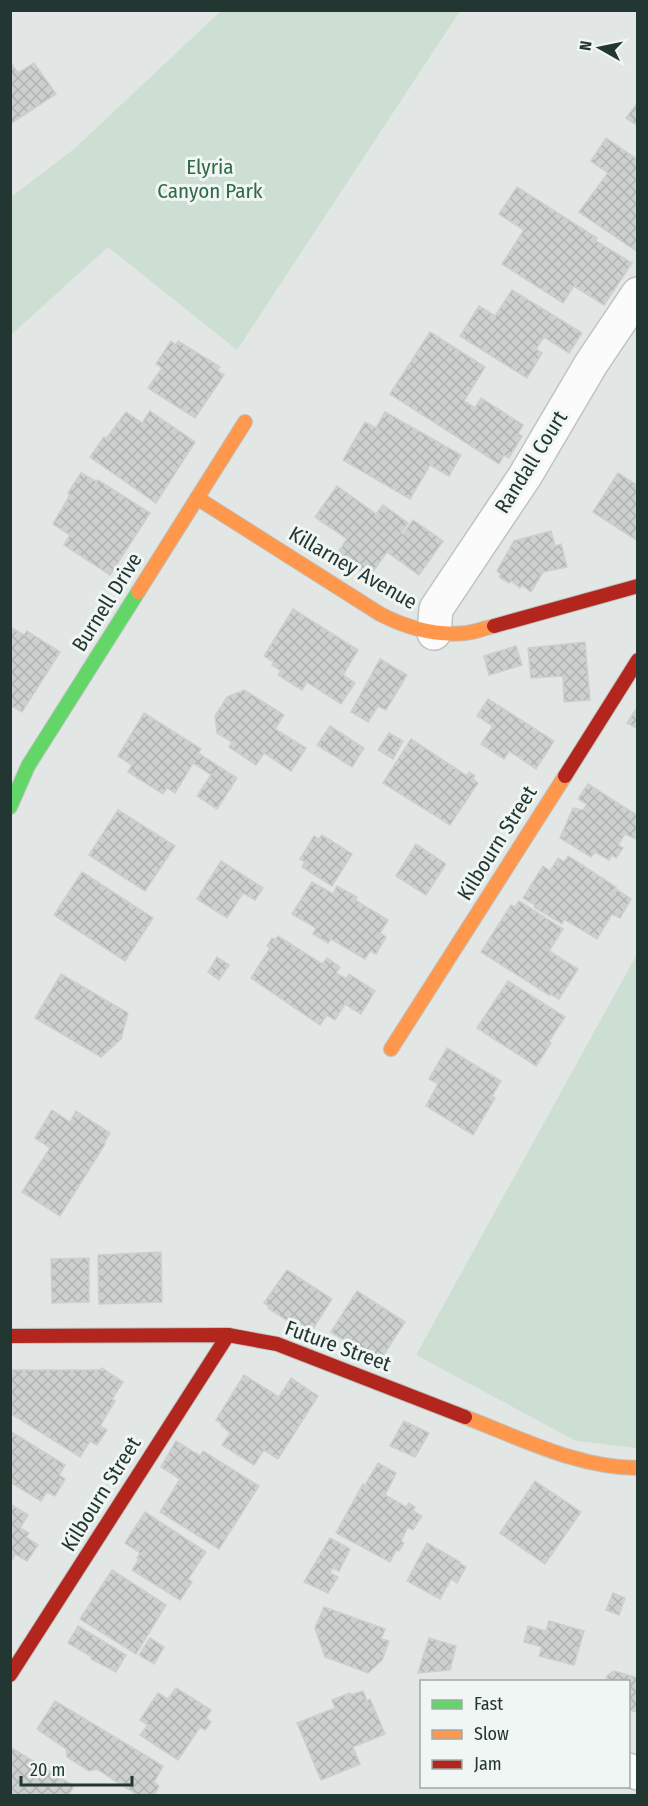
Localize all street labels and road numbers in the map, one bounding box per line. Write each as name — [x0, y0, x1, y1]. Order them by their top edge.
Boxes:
street label: Randall Court — [489, 406, 573, 518]
street label: Killarney Avenue — [284, 521, 422, 615]
street label: Burnell Drive — [66, 548, 148, 656]
street label: Kilbourn Street — [451, 781, 543, 905]
street label: Future Street — [281, 1315, 395, 1377]
street label: Kilbourn Street — [55, 1432, 147, 1556]

